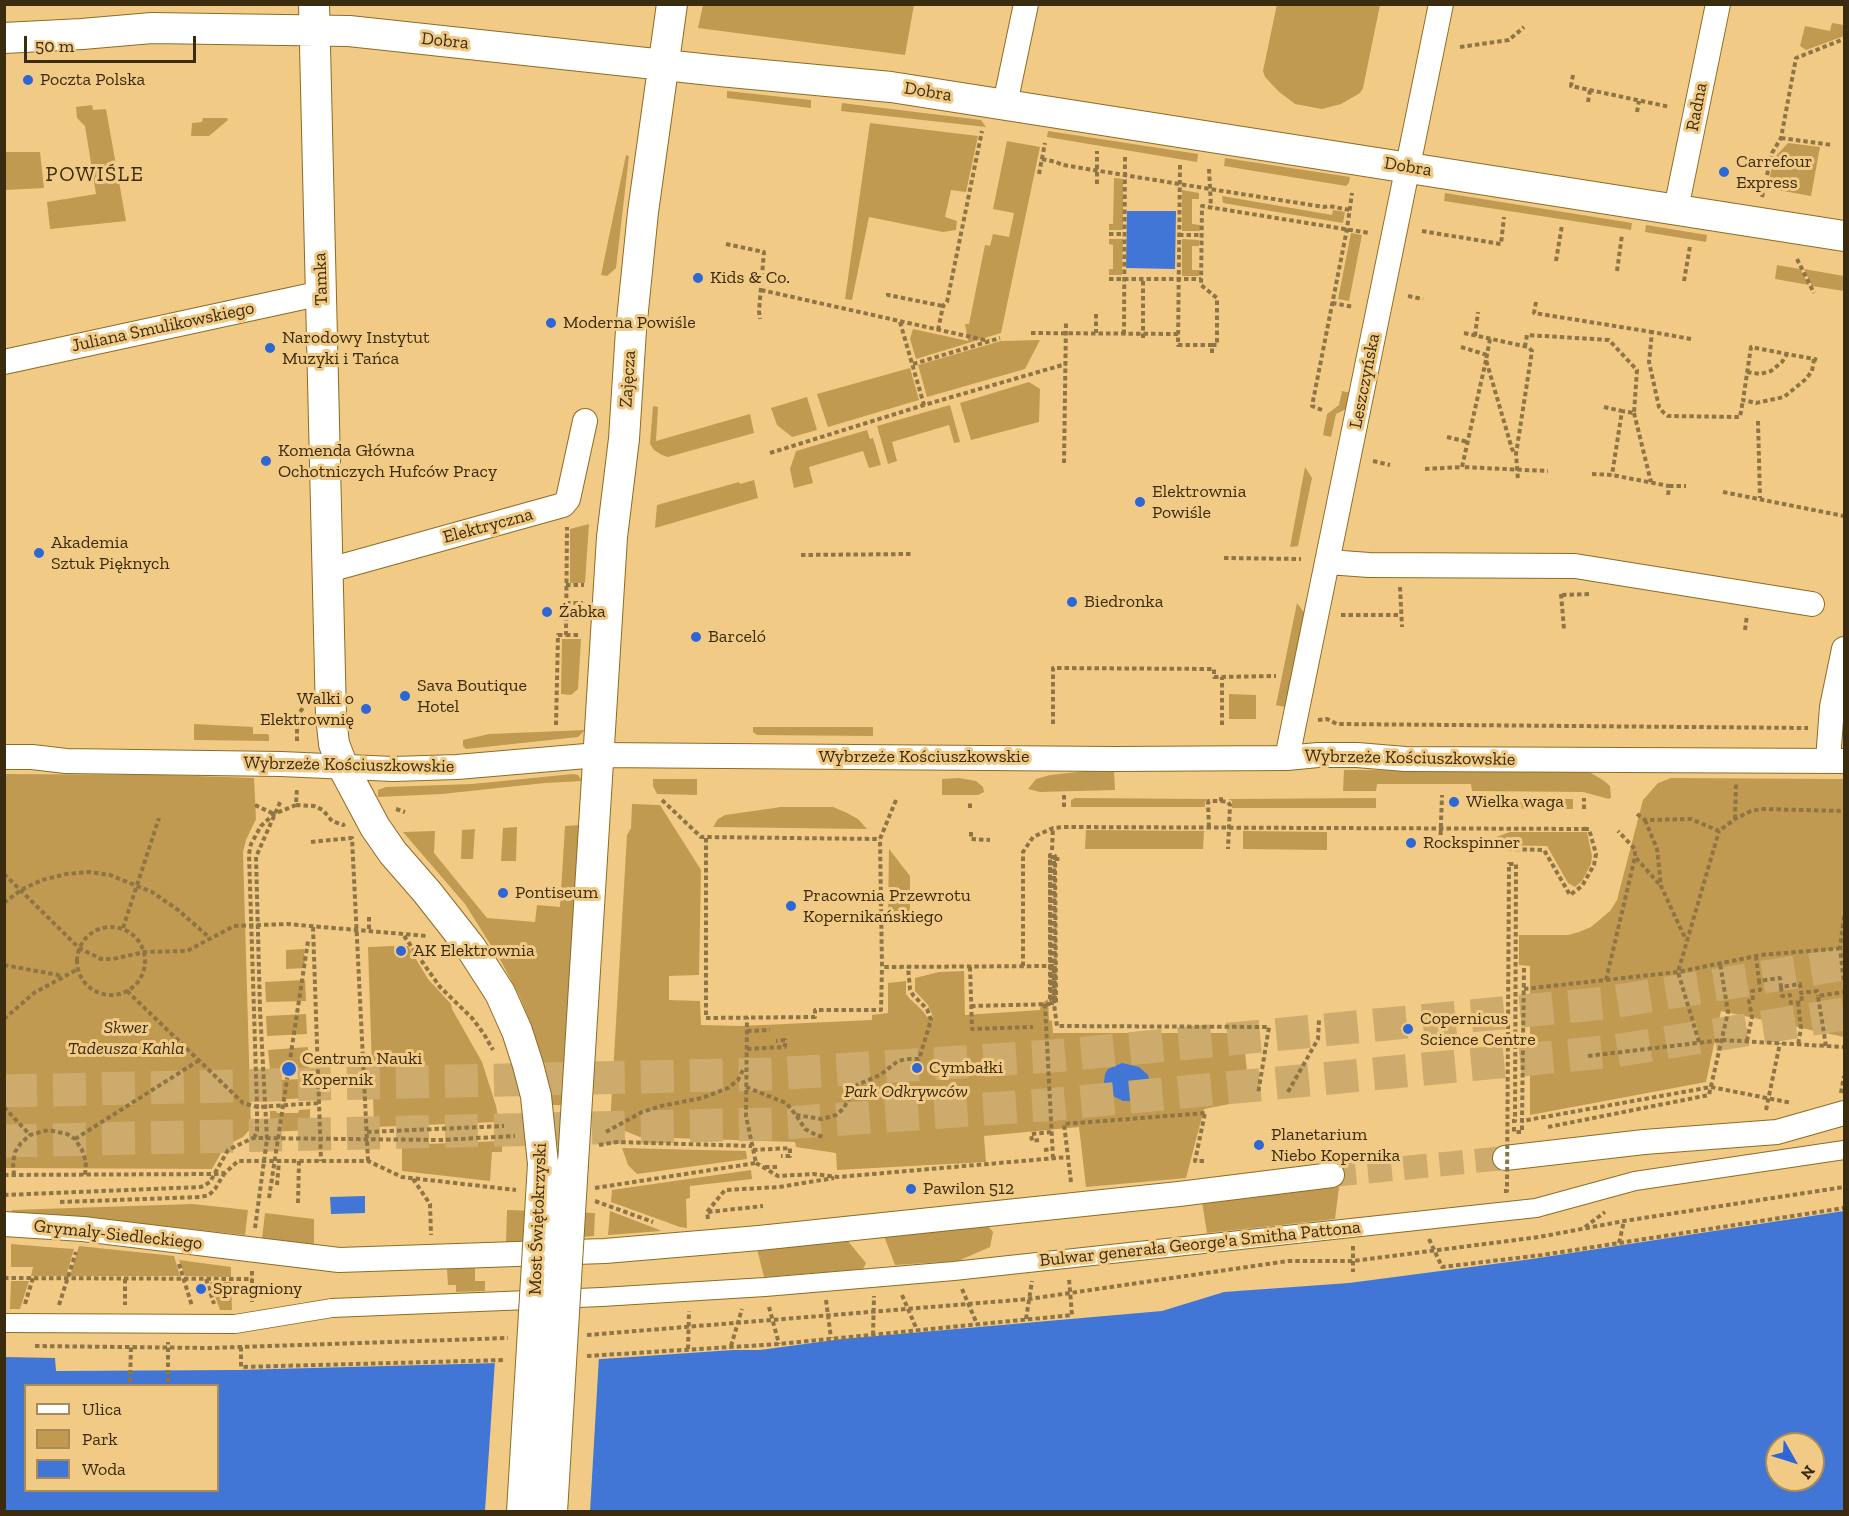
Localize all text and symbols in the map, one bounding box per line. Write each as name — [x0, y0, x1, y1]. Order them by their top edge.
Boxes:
scale bar — [27, 24, 200, 62]
street label: Dobra — [420, 28, 470, 54]
text: 50 m — [35, 35, 74, 57]
place label: Poczta Polska — [40, 69, 145, 91]
marker: Poczta Polska — [21, 73, 35, 87]
street label: Dobra — [903, 78, 953, 106]
street label: Radna — [1682, 81, 1712, 133]
place label: Carrefour Express — [1736, 151, 1812, 194]
street label: Dobra — [1383, 153, 1433, 181]
district label: POWIŚLE — [46, 162, 144, 188]
marker: Carrefour Express — [1717, 165, 1731, 179]
street label: Tamka — [309, 252, 333, 306]
place label: Kids & Co. — [710, 267, 790, 289]
marker: Kids & Co. — [691, 271, 705, 285]
street label: Juliana Smulikowskiego — [70, 297, 256, 357]
place label: Moderna Powiśle — [563, 312, 696, 334]
marker: Moderna Powiśle — [544, 316, 558, 330]
place label: Narodowy Instytut Muzyki i Tańca — [282, 327, 430, 370]
street label: Leszczyńska — [1345, 332, 1385, 430]
marker: Narodowy Instytut Muzyki i Tańca — [263, 341, 277, 355]
street label: Zajęcza — [615, 350, 641, 408]
place label: Komenda Główna Ochotniczych Hufców Pracy — [278, 440, 497, 482]
marker: Komenda Główna Ochotniczych Hufców Pracy — [259, 454, 273, 468]
place label: Elektrownia Powiśle — [1152, 481, 1246, 524]
marker: Elektrownia Powiśle — [1133, 495, 1147, 509]
street label: Elektryczna — [441, 504, 535, 548]
place label: Akademia Sztuk Pięknych — [51, 532, 169, 574]
marker: Akademia Sztuk Pięknych — [32, 546, 46, 560]
place label: Biedronka — [1084, 591, 1163, 613]
marker: Biedronka — [1065, 595, 1079, 609]
place label: Żabka — [559, 601, 606, 623]
marker: Żabka — [540, 605, 554, 619]
place label: Barceló — [708, 626, 766, 648]
marker: Barceló — [689, 630, 703, 644]
place label: Sava Boutique Hotel — [417, 675, 527, 718]
place label: Walki o Elektrownię — [260, 688, 354, 730]
marker: Sava Boutique Hotel — [398, 689, 412, 703]
marker: Walki o Elektrownię — [359, 702, 373, 716]
street label: Wybrzeże Kościuszkowskie — [1304, 745, 1516, 771]
street label: Wybrzeże Kościuszkowskie — [819, 746, 1029, 768]
street label: Wybrzeże Kościuszkowskie — [243, 752, 455, 778]
place label: Wielka waga — [1466, 791, 1564, 813]
marker: Wielka waga — [1447, 795, 1461, 809]
place label: Rockspinner — [1423, 832, 1520, 854]
marker: Rockspinner — [1404, 836, 1418, 850]
place label: Pontiseum — [515, 882, 598, 904]
place label: Pracownia Przewrotu Kopernikańskiego — [803, 885, 971, 928]
marker: Pontiseum — [496, 886, 510, 900]
marker: Pracownia Przewrotu Kopernikańskiego — [784, 899, 798, 913]
place label: AK Elektrownia — [413, 940, 535, 962]
marker: AK Elektrownia — [394, 944, 408, 958]
place label: Copernicus Science Centre — [1420, 1008, 1536, 1050]
park label: Skwer Tadeusza Kahla — [68, 1017, 184, 1060]
marker: Copernicus Science Centre — [1401, 1022, 1415, 1036]
place label: Centrum Nauki Kopernik — [302, 1048, 422, 1090]
place label: Cymbałki — [929, 1057, 1003, 1079]
marker: Centrum Nauki Kopernik — [280, 1060, 298, 1078]
marker: Cymbałki — [910, 1061, 924, 1075]
park label: Park Odkrywców — [844, 1081, 968, 1103]
place label: Planetarium Niebo Kopernika — [1271, 1124, 1400, 1166]
marker: Planetarium Niebo Kopernika — [1252, 1138, 1266, 1152]
street label: Most Świętokrzyski — [525, 1142, 551, 1296]
place label: Pawilon 512 — [923, 1178, 1014, 1200]
marker: Pawilon 512 — [904, 1182, 918, 1196]
street label: Grymaly-Siedleckiego — [33, 1215, 203, 1255]
street label: Bulwar generała George'a Smitha Pattona — [1038, 1216, 1362, 1272]
place label: Spragniony — [213, 1278, 302, 1300]
marker: Spragniony — [194, 1282, 208, 1296]
legend — [24, 1384, 219, 1492]
text: Ulica — [82, 1398, 122, 1420]
text: Park — [82, 1428, 118, 1450]
north arrow — [1765, 1432, 1825, 1492]
text: Woda — [82, 1458, 126, 1480]
text: N — [1797, 1462, 1819, 1483]

